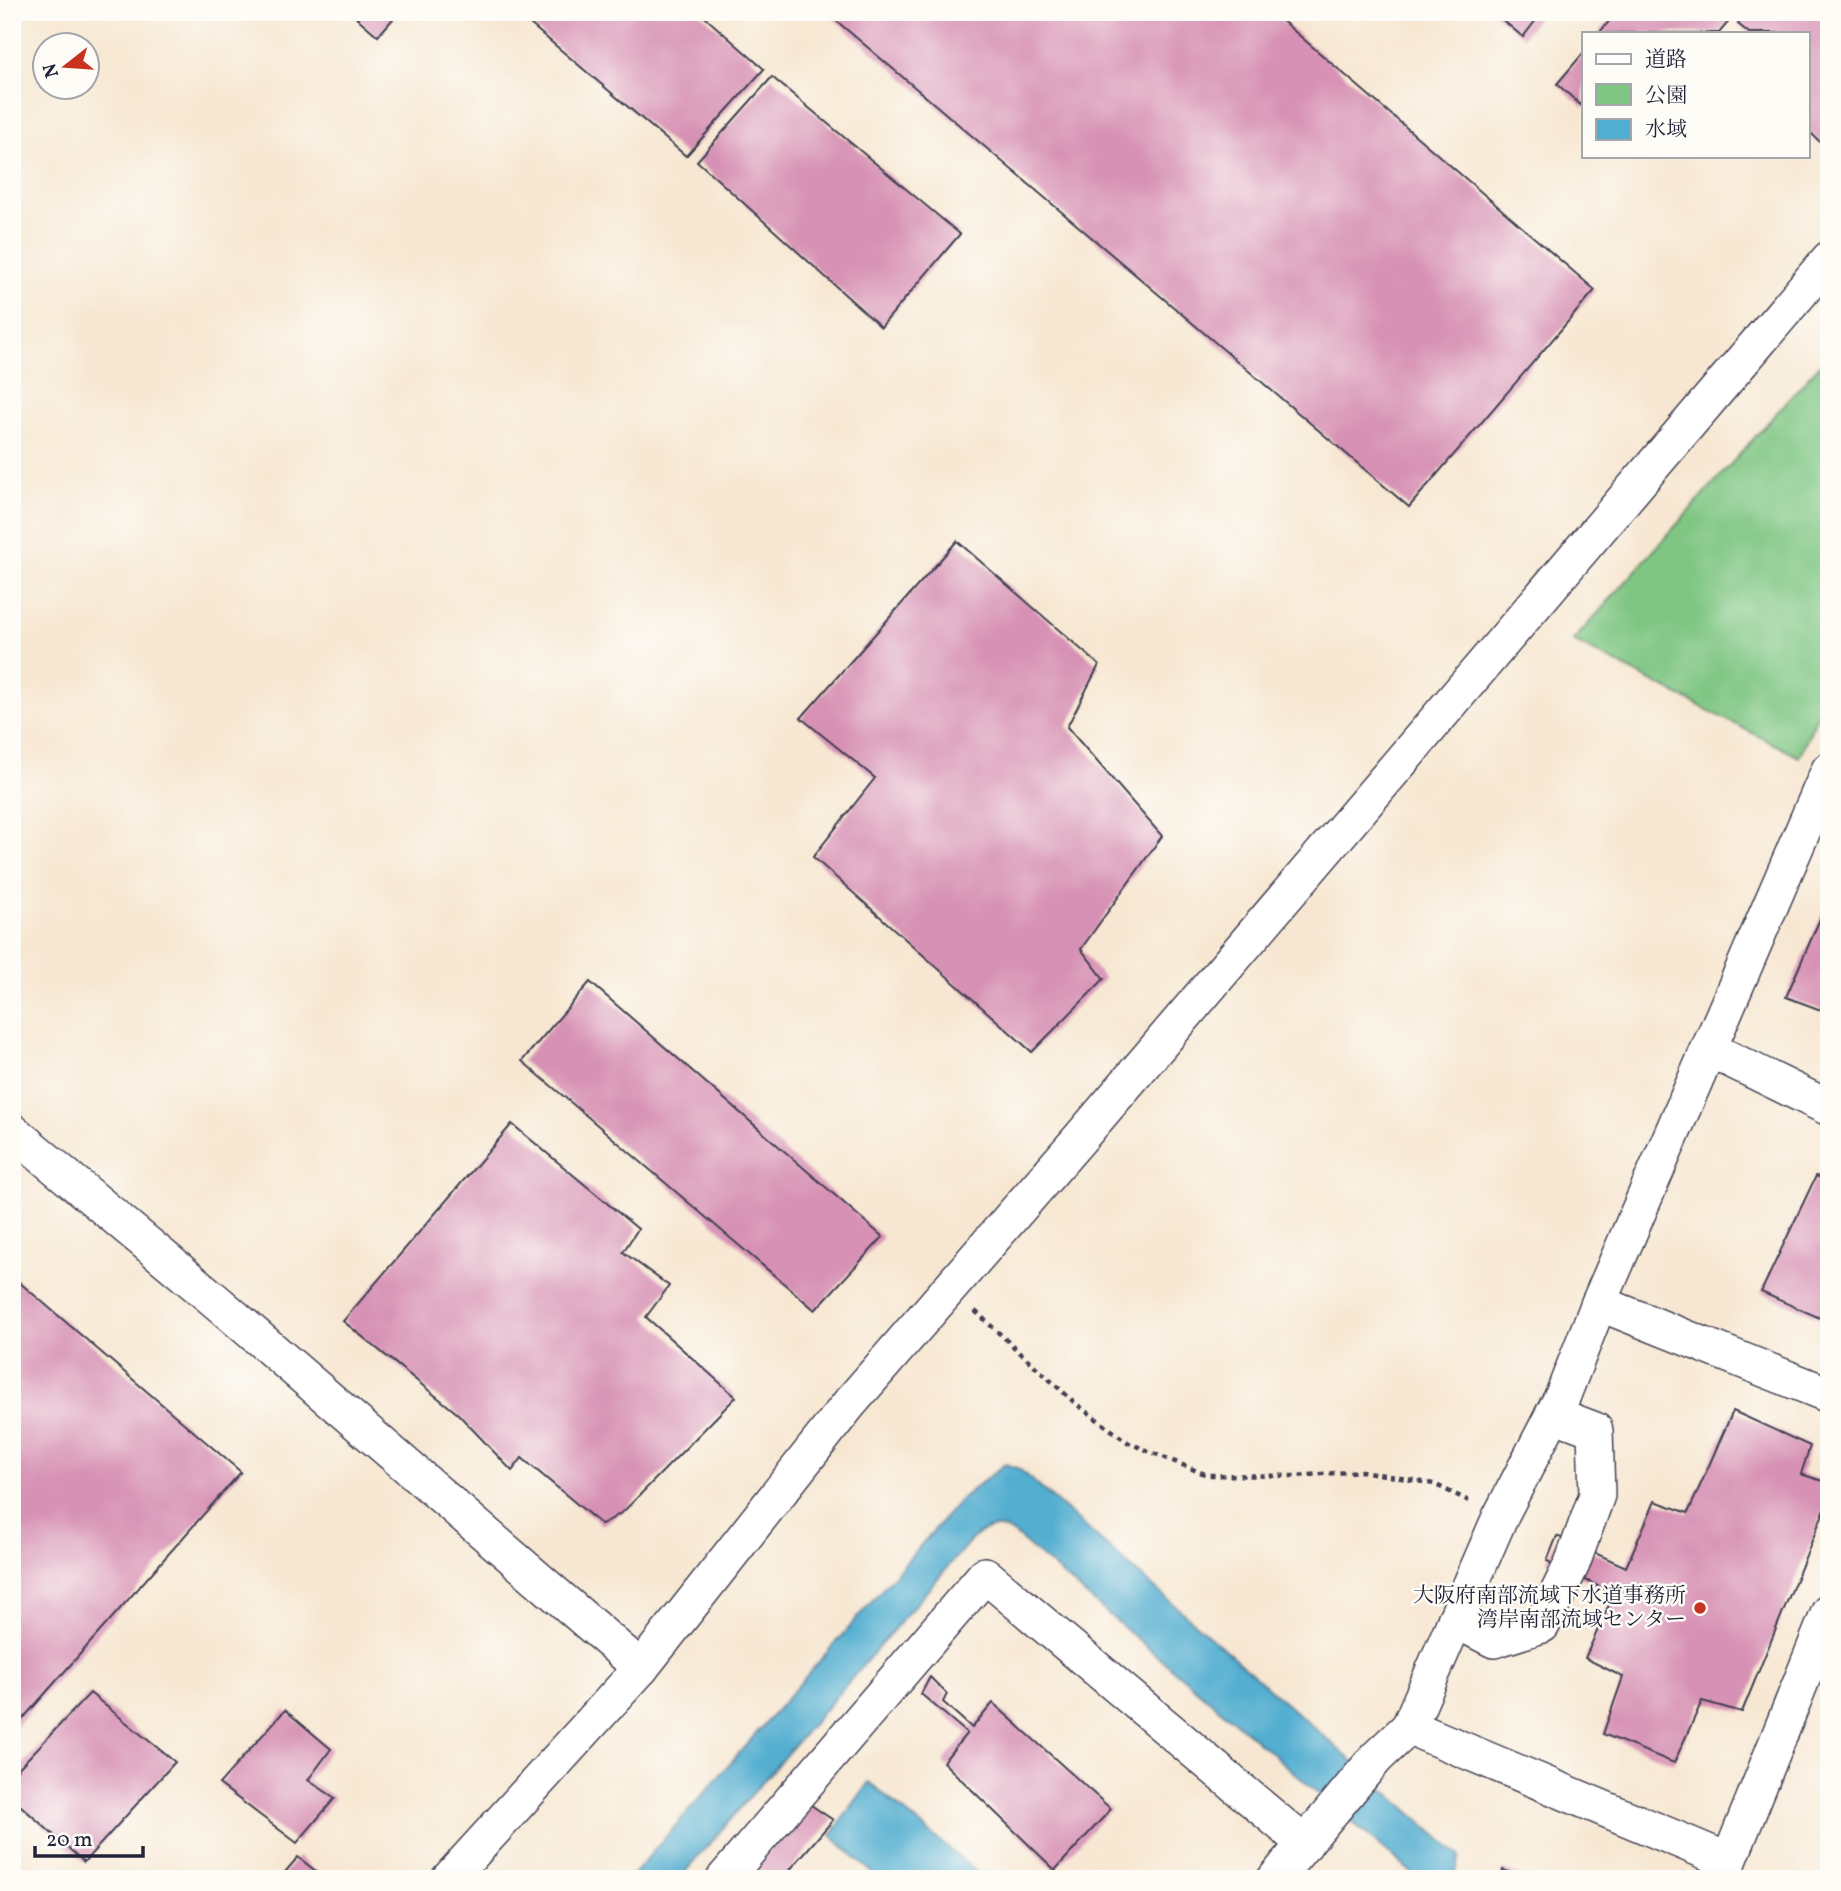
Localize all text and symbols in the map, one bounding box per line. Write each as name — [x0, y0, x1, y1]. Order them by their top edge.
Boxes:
north arrow — [32, 32, 102, 102]
legend — [1582, 32, 1810, 158]
text: 道路 — [1645, 46, 1687, 75]
text: N — [37, 60, 66, 81]
text: 公園 — [1645, 82, 1687, 111]
text: 水域 — [1645, 116, 1687, 145]
place label: 大阪府南部流域下水道事務所 湾岸南部流域センター — [1413, 1582, 1686, 1635]
marker: 大阪府南部流域下水道事務所 湾岸南部流域センター — [1692, 1600, 1708, 1616]
scale bar — [35, 1814, 144, 1858]
text: 20 m — [46, 1826, 92, 1855]

